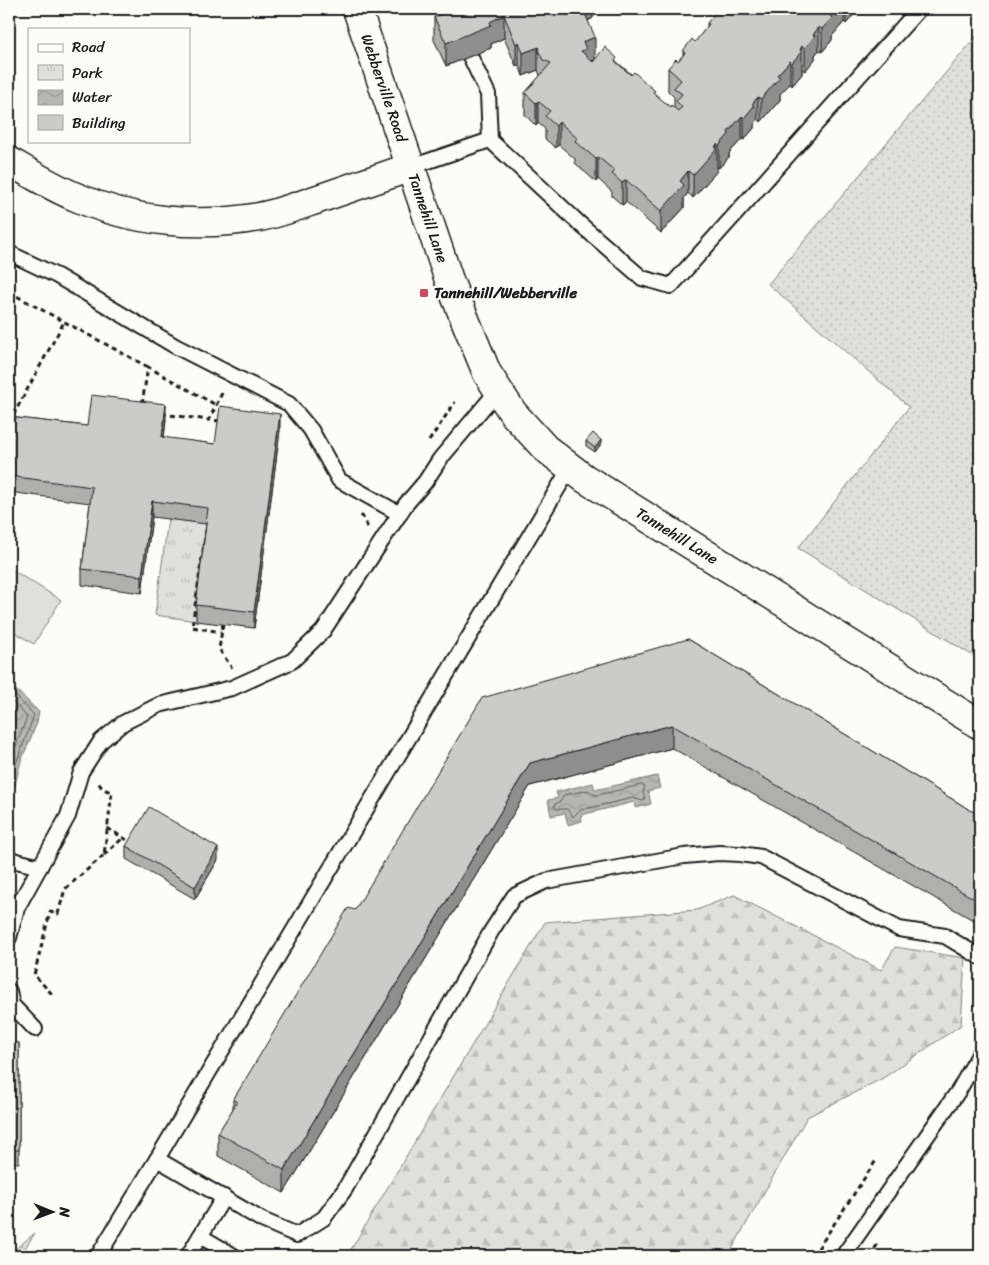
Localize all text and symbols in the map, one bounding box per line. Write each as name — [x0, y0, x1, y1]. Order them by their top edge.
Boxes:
legend — [28, 28, 190, 142]
street label: Webberville Road — [353, 30, 415, 147]
text: Road — [72, 34, 105, 60]
text: Park — [72, 60, 103, 86]
text: Water — [72, 84, 112, 110]
text: Building — [72, 110, 126, 136]
street label: Tannehill Lane — [401, 170, 456, 267]
place label: Tannehill/Webberville — [434, 280, 577, 306]
marker: Tannehill/Webberville — [418, 287, 430, 299]
street label: Tannehill Lane — [631, 500, 724, 572]
north arrow — [28, 1188, 78, 1238]
text: N — [52, 1206, 77, 1218]

